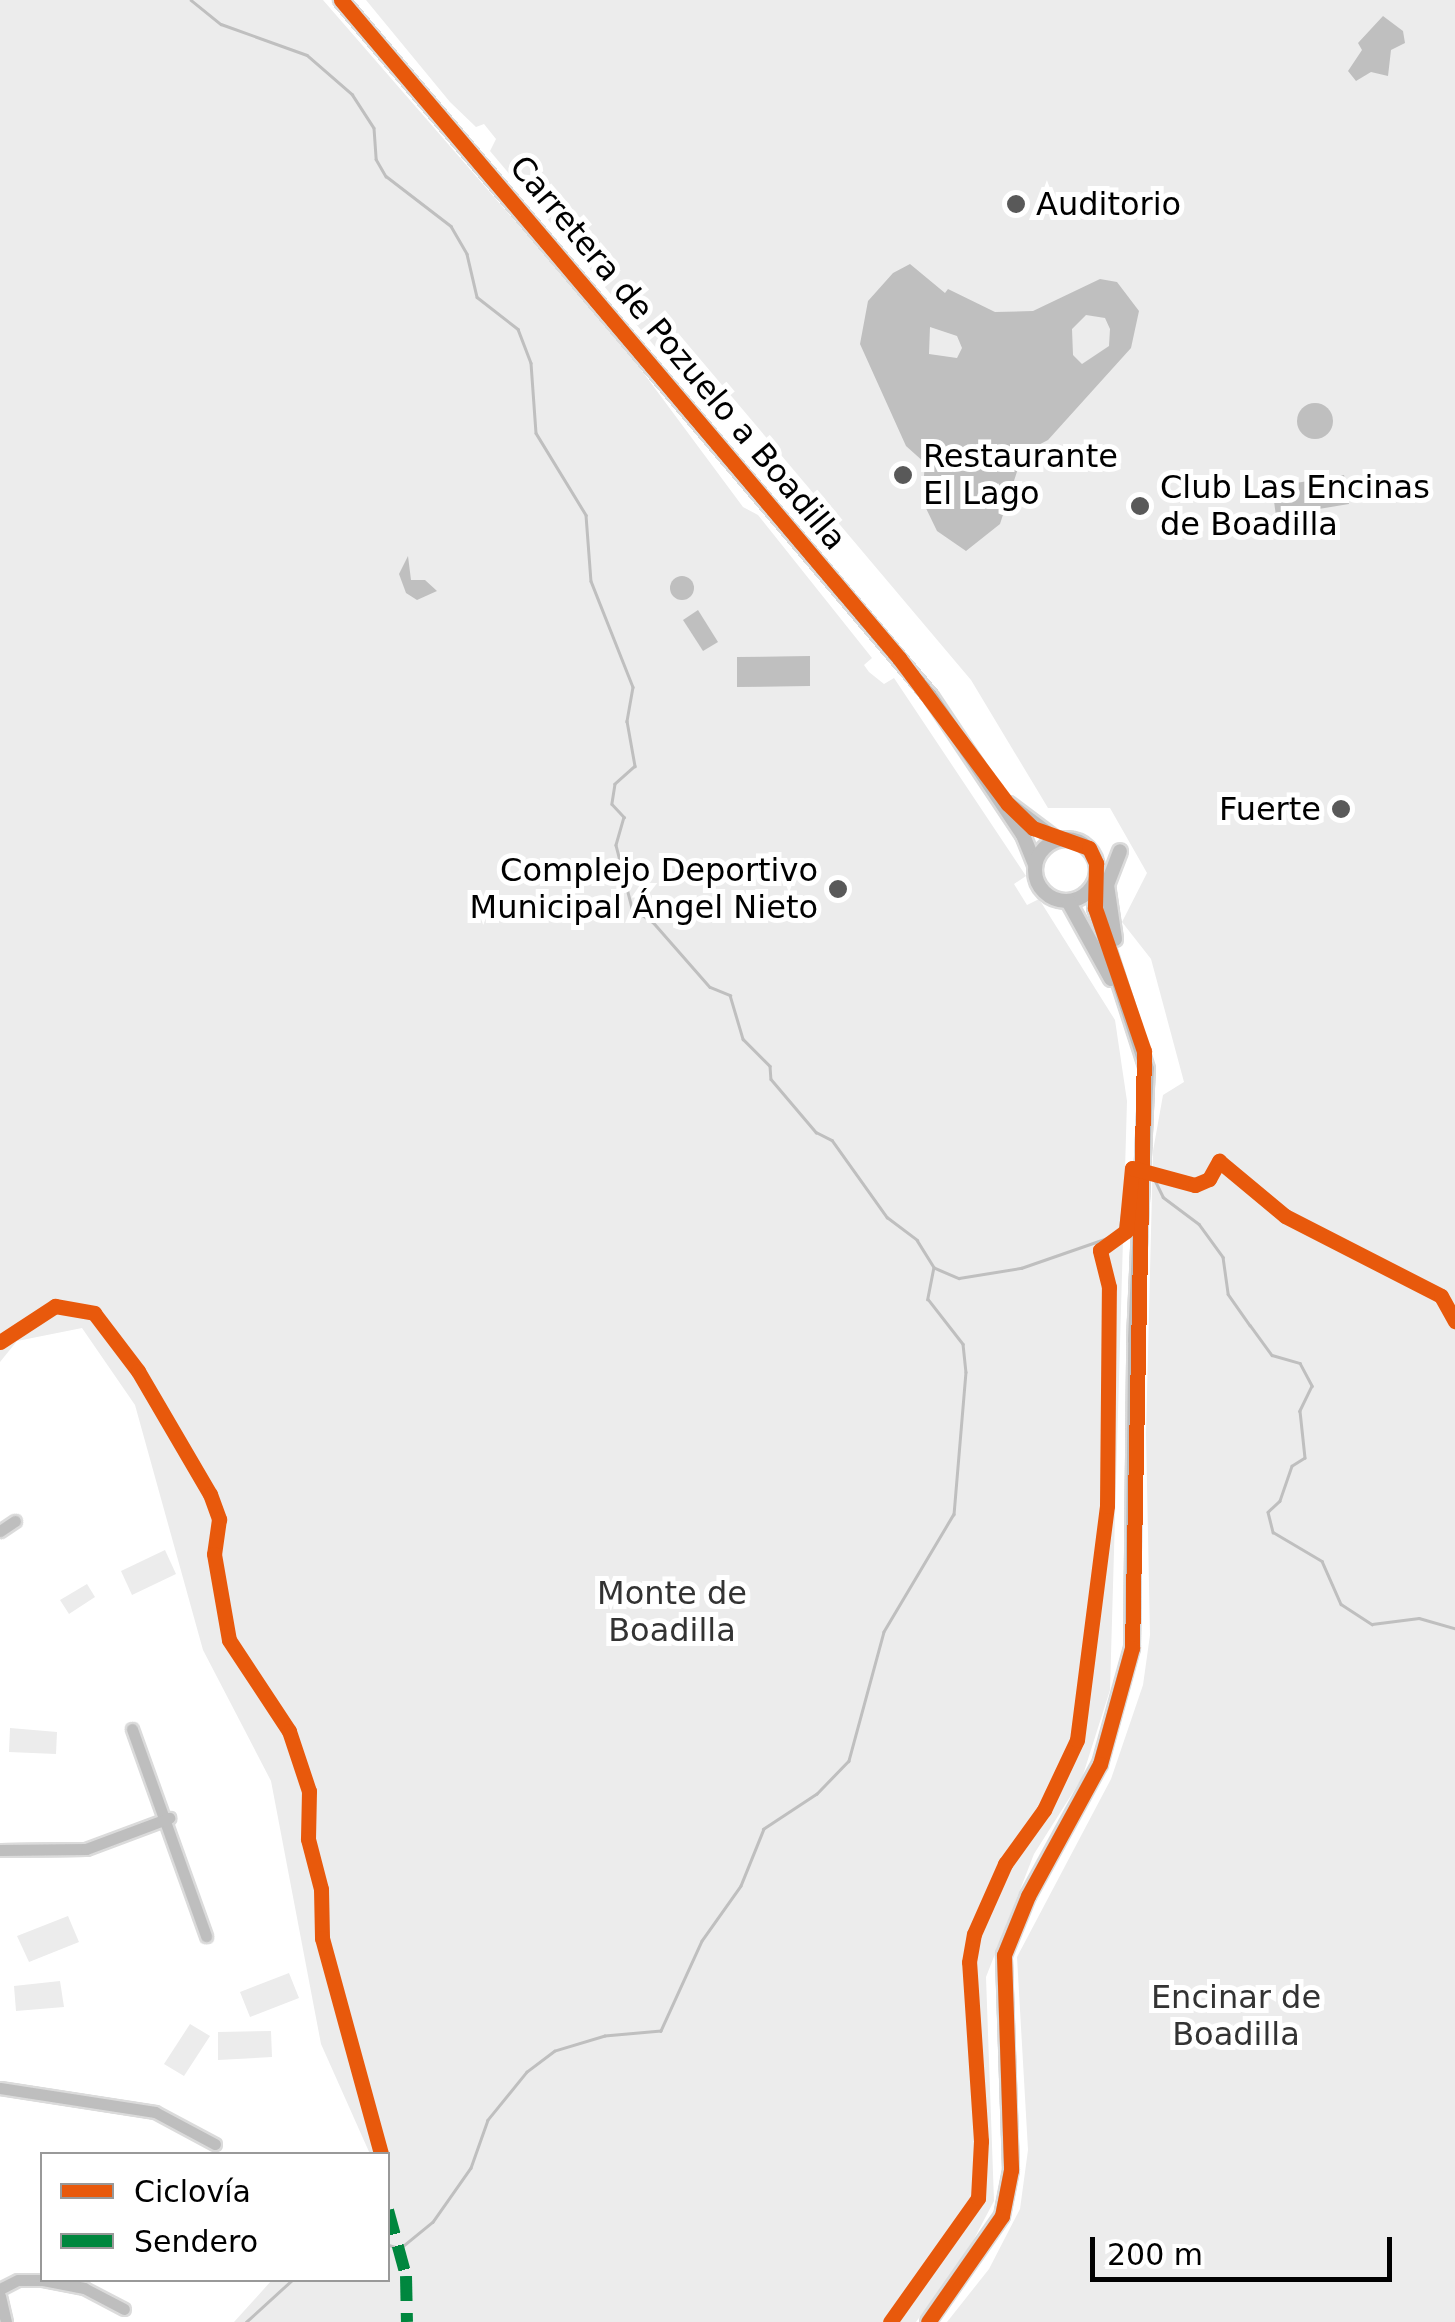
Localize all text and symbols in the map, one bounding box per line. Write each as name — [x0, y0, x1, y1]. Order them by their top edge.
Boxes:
street label: Carretera de Pozuelo a Boadilla — [502, 148, 854, 558]
place label: Auditorio — [1036, 185, 1181, 223]
marker: Auditorio — [1005, 193, 1027, 215]
place label: Restaurante El Lago — [923, 438, 1118, 513]
marker: Restaurante El Lago — [892, 464, 914, 486]
place label: Club Las Encinas de Boadilla — [1160, 469, 1430, 544]
marker: Club Las Encinas de Boadilla — [1129, 495, 1151, 517]
place label: Fuerte — [1219, 790, 1321, 828]
marker: Fuerte — [1330, 798, 1352, 820]
place label: Complejo Deportivo Municipal Ángel Nieto — [470, 852, 818, 927]
marker: Complejo Deportivo Municipal Ángel Nieto — [827, 878, 849, 900]
park label: Monte de Boadilla — [597, 1575, 747, 1650]
park label: Encinar de Boadilla — [1151, 1979, 1321, 2054]
legend — [40, 2152, 390, 2282]
text: Ciclovía — [134, 2174, 251, 2209]
scale bar — [1095, 2217, 1398, 2279]
text: Sendero — [134, 2224, 258, 2259]
text: 200 m — [1107, 2237, 1203, 2272]

